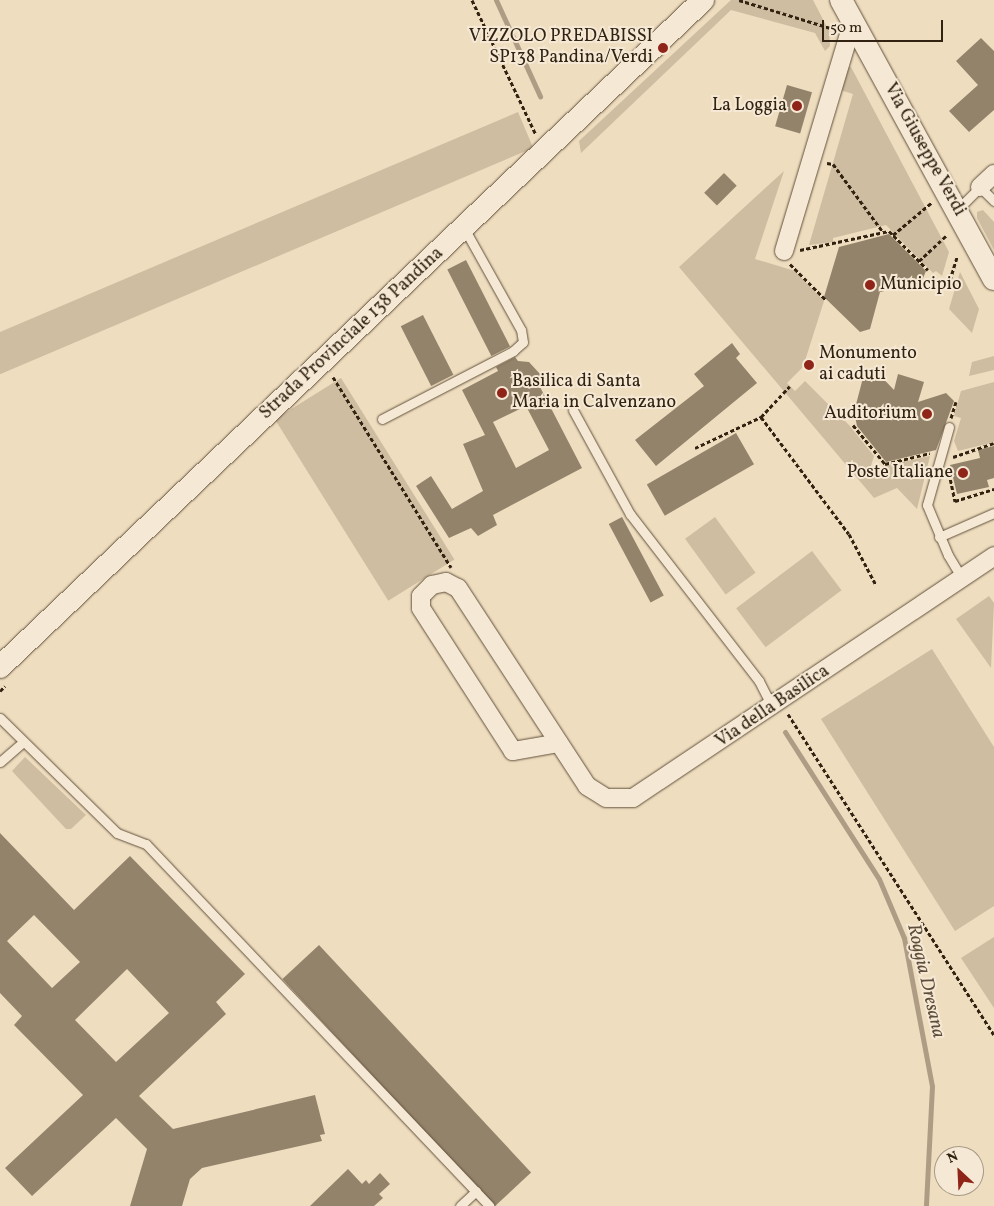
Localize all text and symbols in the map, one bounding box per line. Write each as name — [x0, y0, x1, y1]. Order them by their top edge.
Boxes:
scale bar — [824, 10, 945, 42]
text: 50 m — [830, 18, 862, 39]
place label: VIZZOLO PREDABISSI SP138 Pandina/Verdi — [469, 27, 653, 70]
marker: VIZZOLO PREDABISSI SP138 Pandina/Verdi — [657, 42, 669, 54]
street label: Via Giuseppe Verdi — [878, 79, 970, 221]
place label: La Loggia — [712, 95, 787, 117]
marker: La Loggia — [791, 100, 803, 112]
street label: Strada Provinciale 138 Pandina — [256, 243, 448, 425]
place label: Municipio — [880, 274, 961, 296]
marker: Municipio — [864, 279, 876, 291]
place label: Monumento ai caduti — [819, 344, 917, 386]
marker: Monumento ai caduti — [803, 359, 815, 371]
place label: Basilica di Santa Maria in Calvenzano — [512, 372, 676, 414]
marker: Basilica di Santa Maria in Calvenzano — [496, 387, 508, 399]
place label: Auditorium — [824, 403, 917, 425]
marker: Auditorium — [921, 408, 933, 420]
place label: Poste Italiane — [847, 462, 953, 484]
marker: Poste Italiane — [957, 467, 969, 479]
street label: Via della Basilica — [712, 661, 834, 753]
water label: Roggia Dresana — [901, 922, 949, 1040]
north arrow — [934, 1146, 984, 1196]
text: N — [944, 1147, 961, 1169]

